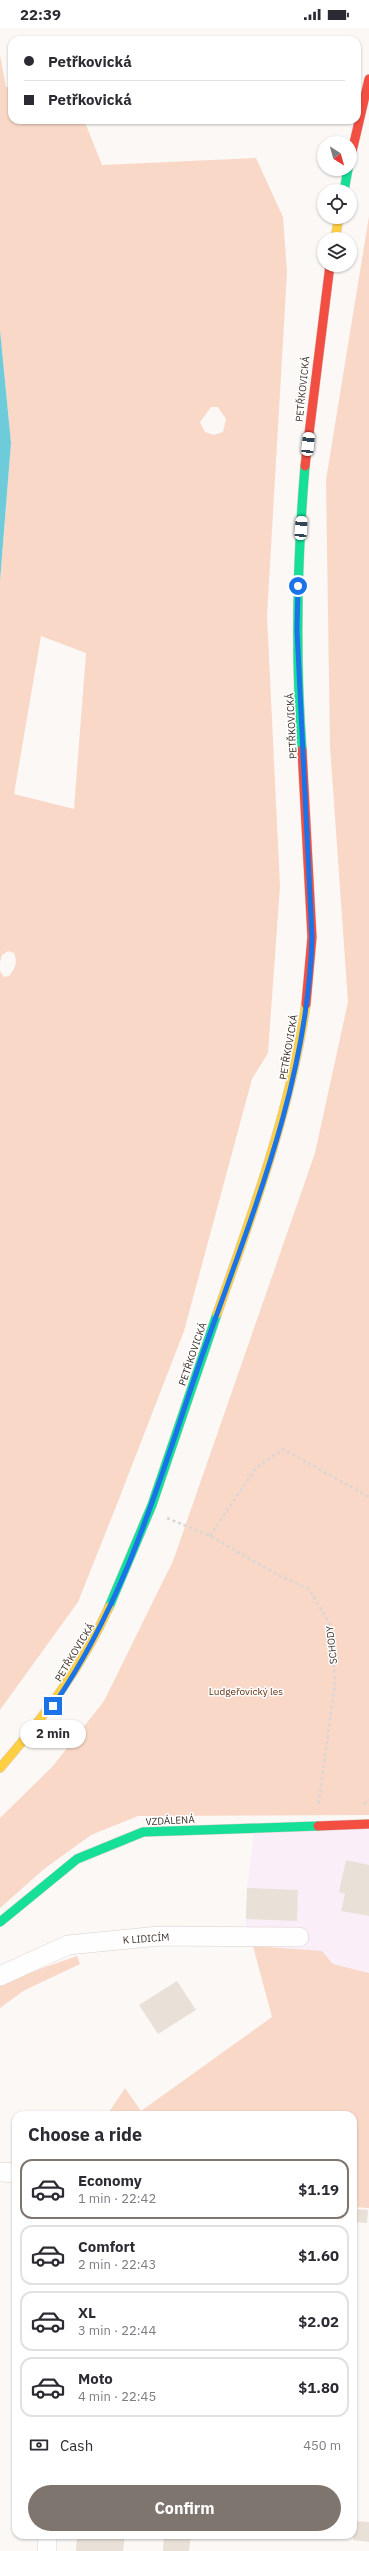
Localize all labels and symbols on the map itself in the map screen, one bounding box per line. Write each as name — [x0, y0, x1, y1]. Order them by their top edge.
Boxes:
north arrow — [317, 136, 357, 176]
street label: PETŘKOVICKÁ — [293, 355, 312, 423]
car — [301, 431, 315, 457]
car — [294, 516, 308, 540]
route start — [289, 577, 307, 595]
street label: PETŘKOVICKÁ — [283, 692, 300, 759]
street label: PETŘKOVICKÁ — [276, 1013, 301, 1081]
street label: PETŘKOVICKÁ — [176, 1320, 210, 1388]
street label: PETŘKOVICKÁ — [52, 1620, 97, 1684]
street label: SCHODY — [323, 1625, 340, 1665]
park label: Ludgeřovický les — [209, 1685, 283, 1698]
route end — [44, 1697, 62, 1715]
callout: 2 min — [20, 1720, 86, 1748]
street label: VZDÁLENÁ — [145, 1813, 196, 1828]
street label: K LIDICÍM — [122, 1930, 170, 1947]

